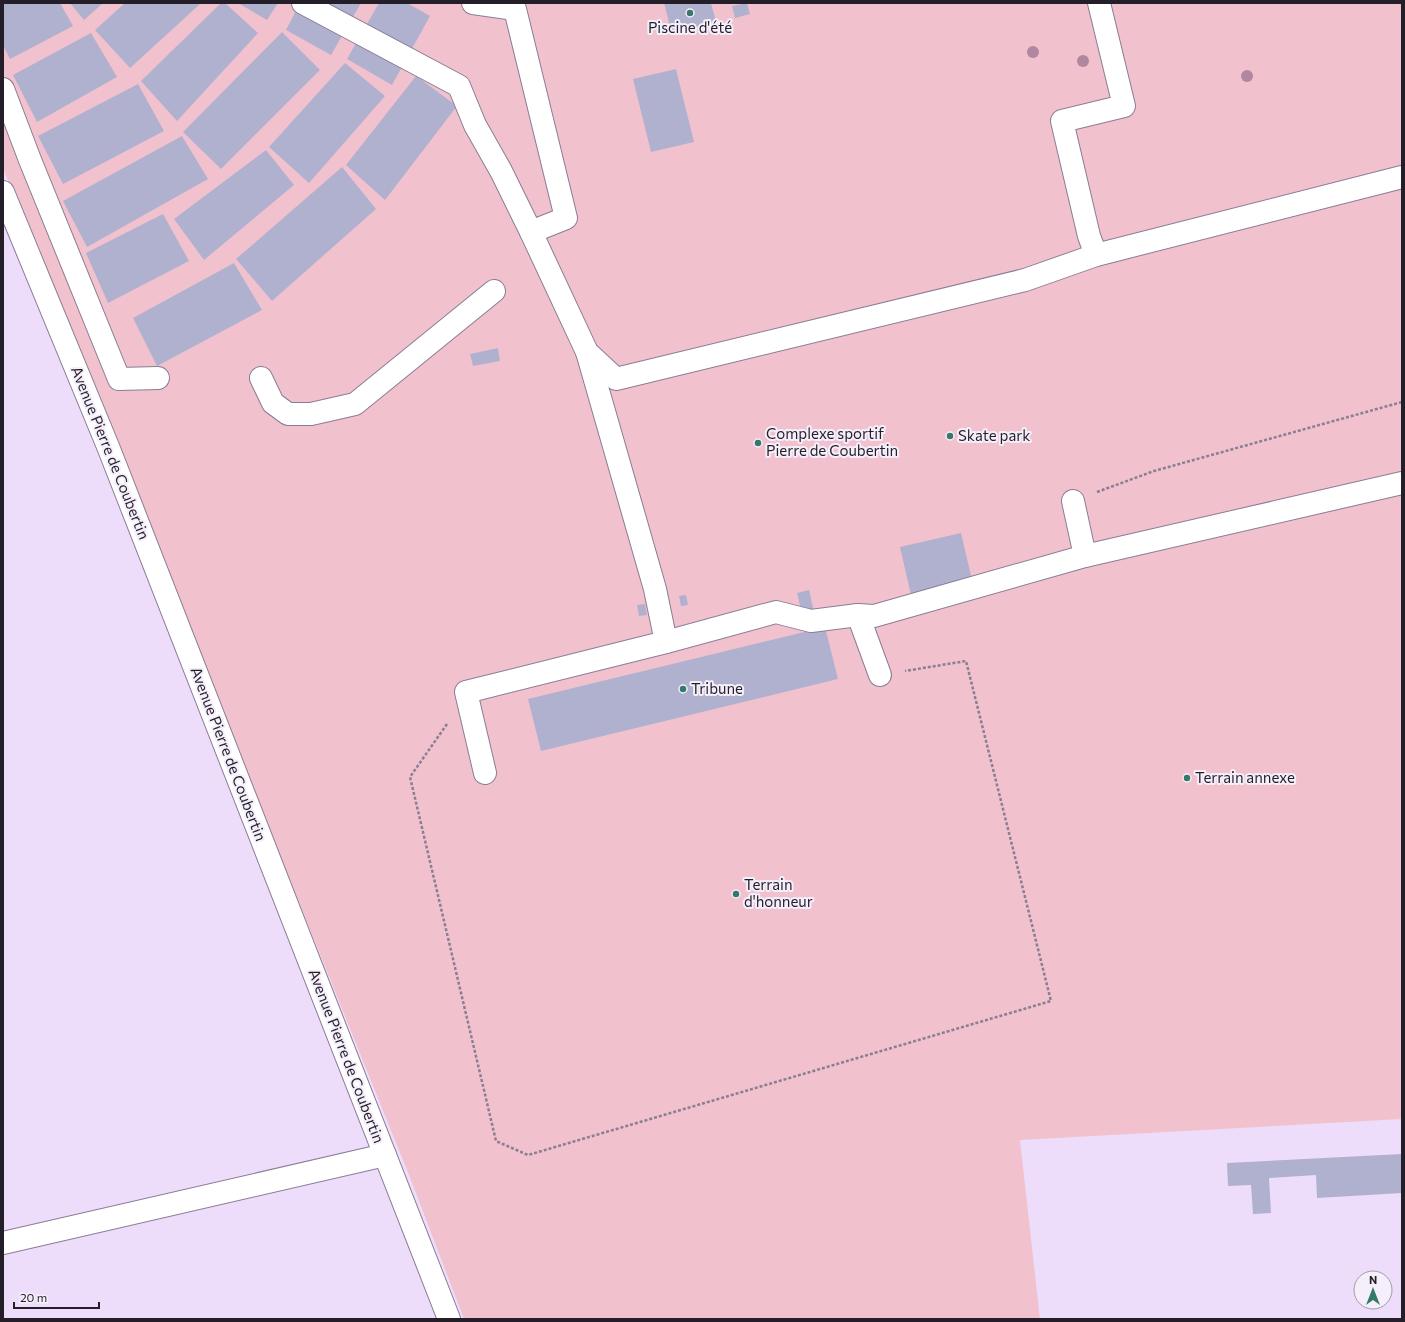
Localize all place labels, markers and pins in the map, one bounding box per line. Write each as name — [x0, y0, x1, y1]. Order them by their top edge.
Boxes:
marker: Piscine d'été — [685, 8, 695, 18]
place label: Piscine d'été — [648, 18, 732, 36]
place label: Complexe sportif Pierre de Coubertin — [766, 424, 898, 459]
place label: Skate park — [958, 426, 1030, 444]
marker: Skate park — [945, 431, 955, 441]
marker: Complexe sportif Pierre de Coubertin — [753, 438, 763, 448]
place label: Tribune — [691, 679, 743, 697]
marker: Tribune — [678, 684, 688, 694]
place label: Terrain annexe — [1195, 768, 1295, 786]
marker: Terrain annexe — [1182, 773, 1192, 783]
place label: Terrain d'honneur — [744, 875, 813, 910]
marker: Terrain d'honneur — [731, 889, 741, 899]

